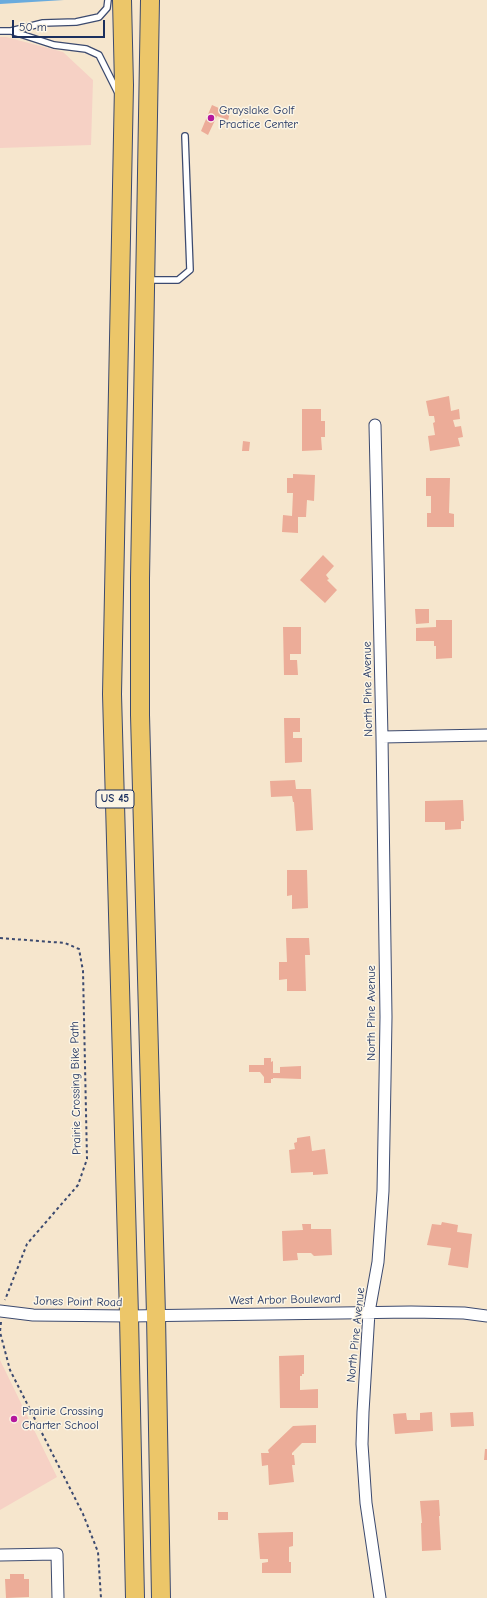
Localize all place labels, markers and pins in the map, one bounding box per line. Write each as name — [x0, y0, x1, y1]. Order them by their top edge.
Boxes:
place label: Grayslake Golf Practice Center — [219, 104, 298, 132]
marker: Grayslake Golf Practice Center — [206, 113, 216, 123]
place label: Prairie Crossing Charter School — [22, 1405, 104, 1433]
marker: Prairie Crossing Charter School — [9, 1414, 19, 1424]

